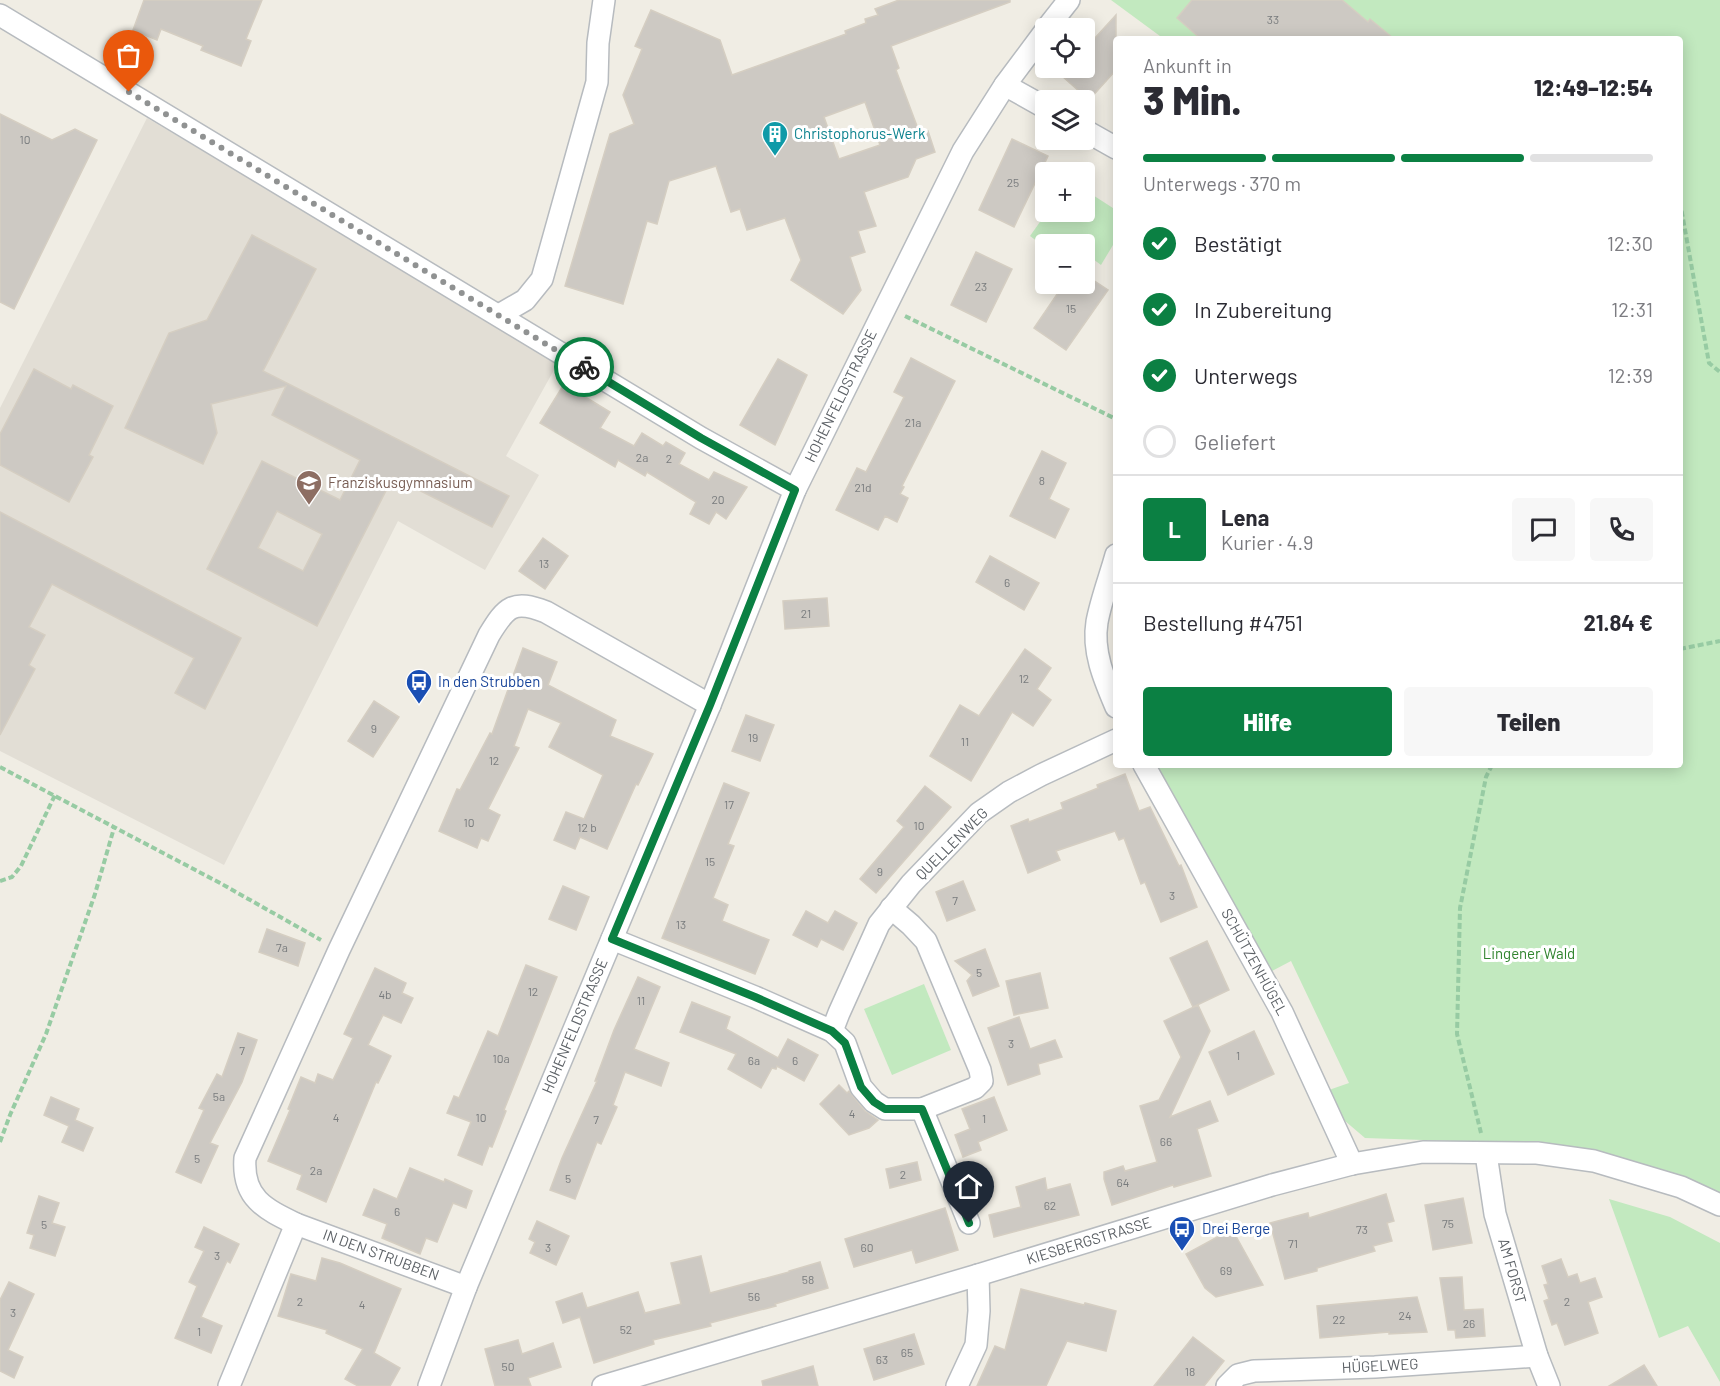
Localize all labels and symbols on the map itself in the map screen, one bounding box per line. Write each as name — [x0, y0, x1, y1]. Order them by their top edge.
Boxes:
house number: 33 — [1267, 12, 1279, 26]
pin — [103, 30, 154, 92]
building icon: Christophorus-Werk — [760, 119, 790, 157]
place label: Christophorus-Werk — [794, 124, 926, 142]
house number: 10 — [20, 132, 30, 146]
house number: 25 — [1007, 175, 1019, 189]
house number: 23 — [975, 279, 987, 293]
house number: 15 — [1066, 301, 1076, 315]
street label: HOHENFELDSTRASSE — [800, 326, 880, 465]
courier — [554, 337, 614, 397]
house number: 21a — [905, 415, 921, 429]
house number: 2a — [636, 450, 648, 464]
house number: 2 — [666, 451, 672, 465]
school or university icon: Franziskusgymnasium — [294, 468, 324, 506]
place label: Franziskusgymnasium — [328, 473, 473, 491]
house number: 8 — [1039, 473, 1045, 487]
house number: 21d — [854, 480, 872, 494]
house number: 20 — [711, 492, 725, 506]
house number: 13 — [539, 556, 549, 570]
house number: 6 — [1004, 575, 1010, 589]
house number: 21 — [801, 606, 811, 620]
bus stop icon: In den Strubben — [404, 667, 434, 705]
house number: 12 — [1019, 671, 1029, 685]
place label: In den Strubben — [438, 672, 540, 690]
house number: 9 — [371, 721, 377, 735]
house number: 19 — [748, 730, 758, 744]
house number: 11 — [961, 734, 969, 748]
house number: 12 — [489, 753, 499, 767]
house number: 17 — [724, 797, 734, 811]
street label: QUELLENWEG — [911, 803, 991, 883]
house number: 10 — [464, 815, 474, 829]
house number: 10 — [914, 818, 924, 832]
house number: 12 b — [577, 820, 597, 834]
house number: 15 — [705, 854, 715, 868]
house number: 9 — [877, 864, 883, 878]
house number: 3 — [1169, 888, 1175, 902]
house number: 7 — [952, 893, 958, 907]
street label: SCHÜTZENHÜGEL — [1218, 905, 1292, 1018]
house number: 13 — [676, 917, 686, 931]
house number: 7a — [276, 940, 288, 954]
park label: Lingener Wald — [1483, 944, 1575, 962]
street label: HOHENFELDSTRASSE — [537, 955, 611, 1096]
house number: 5 — [976, 965, 982, 979]
house number: 12 — [528, 984, 538, 998]
house number: 4b — [378, 987, 392, 1001]
house number: 11 — [637, 993, 645, 1007]
house number: 3 — [1008, 1036, 1014, 1050]
house number: 7 — [239, 1043, 245, 1057]
house number: 1 — [1236, 1048, 1240, 1062]
house number: 10a — [492, 1051, 510, 1065]
house number: 6a — [748, 1053, 760, 1067]
house number: 6 — [792, 1053, 798, 1067]
house number: 5a — [213, 1089, 225, 1103]
house number: 4 — [849, 1106, 855, 1120]
house number: 4 — [333, 1110, 339, 1124]
house number: 10 — [476, 1110, 486, 1124]
house number: 1 — [982, 1111, 986, 1125]
house number: 7 — [593, 1112, 599, 1126]
house number: 66 — [1160, 1134, 1172, 1148]
house number: 5 — [194, 1151, 200, 1165]
pin — [943, 1161, 994, 1223]
house number: 2a — [310, 1163, 322, 1177]
house number: 2 — [900, 1167, 906, 1181]
house number: 5 — [565, 1171, 571, 1185]
house number: 64 — [1117, 1175, 1129, 1189]
house number: 62 — [1044, 1198, 1056, 1212]
house number: 6 — [394, 1204, 400, 1218]
street label: KIESBERGSTRASSE — [1024, 1212, 1153, 1268]
bus stop icon: Drei Berge — [1167, 1214, 1197, 1252]
house number: 75 — [1442, 1216, 1454, 1230]
house number: 5 — [41, 1217, 47, 1231]
place label: Drei Berge — [1202, 1219, 1270, 1237]
house number: 73 — [1356, 1222, 1368, 1236]
street label: IN DEN STRUBBEN — [321, 1225, 442, 1283]
house number: 71 — [1288, 1236, 1298, 1250]
street label: AM FORST — [1495, 1236, 1531, 1305]
house number: 3 — [545, 1240, 551, 1254]
house number: 60 — [861, 1240, 873, 1254]
house number: 3 — [214, 1248, 220, 1262]
house number: 69 — [1220, 1263, 1232, 1277]
house number: 58 — [802, 1272, 814, 1286]
house number: 56 — [748, 1289, 760, 1303]
house number: 2 — [297, 1294, 303, 1308]
house number: 2 — [1564, 1294, 1570, 1308]
house number: 4 — [359, 1297, 365, 1311]
house number: 3 — [10, 1305, 16, 1319]
house number: 24 — [1398, 1308, 1412, 1322]
house number: 22 — [1333, 1312, 1345, 1326]
house number: 26 — [1463, 1316, 1475, 1330]
house number: 52 — [620, 1322, 632, 1336]
house number: 1 — [197, 1324, 201, 1338]
house number: 65 — [901, 1345, 913, 1359]
house number: 63 — [876, 1352, 888, 1366]
street label: HÜGELWEG — [1341, 1354, 1419, 1376]
house number: 50 — [502, 1359, 514, 1373]
house number: 18 — [1185, 1364, 1195, 1378]

